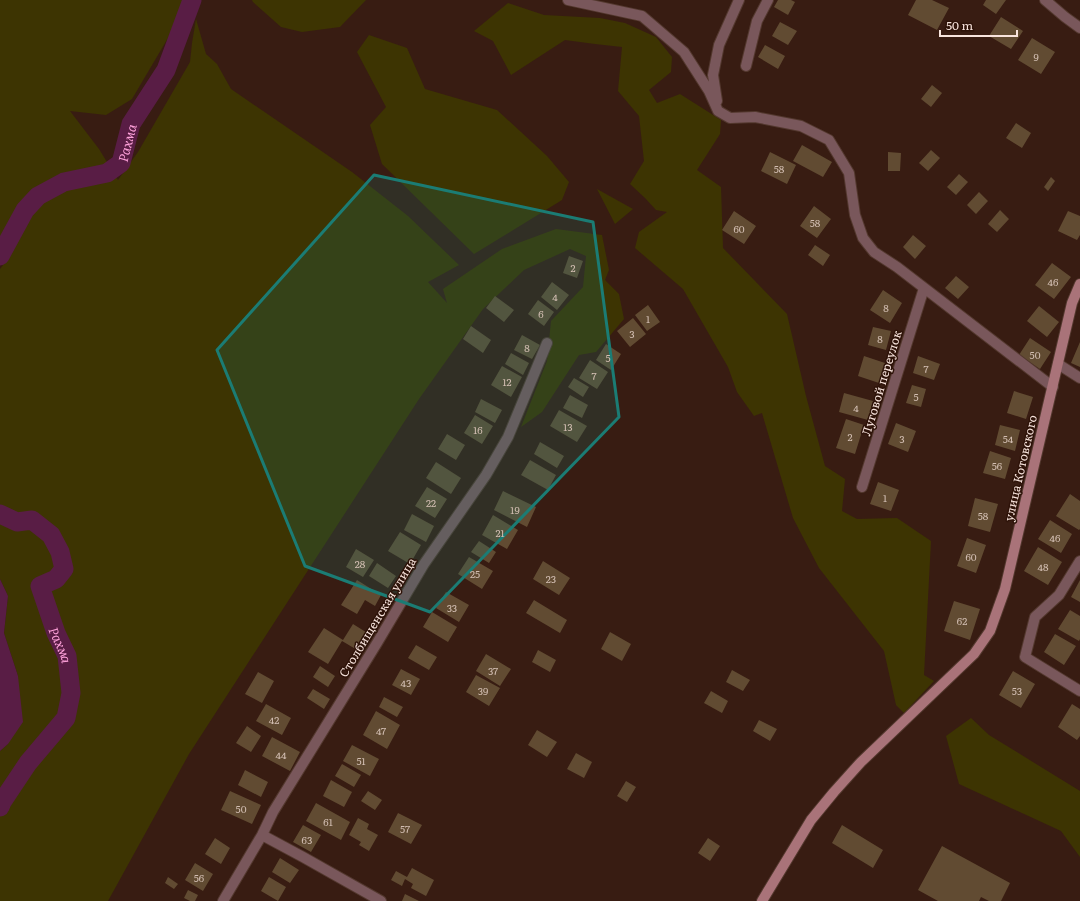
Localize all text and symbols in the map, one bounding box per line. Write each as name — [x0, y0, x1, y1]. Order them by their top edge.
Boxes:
scale bar — [940, 12, 1017, 38]
text: 50 m — [946, 16, 973, 34]
house number: 9 — [1033, 49, 1039, 64]
water label: Рахма — [112, 121, 140, 164]
house number: 58 — [774, 161, 785, 176]
house number: 58 — [810, 215, 821, 230]
house number: 60 — [733, 221, 745, 236]
house number: 2 — [570, 260, 576, 275]
house number: 46 — [1048, 274, 1059, 289]
house number: 4 — [552, 289, 558, 304]
house number: 8 — [883, 300, 889, 315]
house number: 6 — [538, 306, 544, 321]
house number: 1 — [646, 311, 650, 326]
house number: 3 — [629, 326, 635, 341]
street label: Луговой переулок — [856, 328, 906, 438]
house number: 8 — [877, 331, 883, 346]
house number: 8 — [524, 340, 530, 355]
house number: 50 — [1030, 347, 1041, 362]
house number: 5 — [605, 350, 611, 365]
house number: 7 — [923, 361, 929, 376]
house number: 7 — [591, 368, 597, 383]
house number: 12 — [502, 374, 512, 389]
house number: 5 — [913, 389, 919, 404]
house number: 4 — [853, 400, 859, 415]
street label: улица Котовского — [999, 413, 1041, 523]
house number: 13 — [563, 419, 573, 434]
house number: 16 — [473, 422, 483, 437]
house number: 2 — [847, 429, 853, 444]
house number: 3 — [899, 431, 905, 446]
house number: 54 — [1003, 431, 1014, 446]
house number: 56 — [992, 458, 1003, 473]
house number: 1 — [883, 490, 887, 505]
house number: 22 — [426, 495, 436, 510]
house number: 19 — [510, 502, 520, 517]
house number: 58 — [978, 508, 989, 523]
house number: 21 — [495, 525, 505, 540]
house number: 46 — [1050, 530, 1061, 545]
house number: 60 — [965, 549, 977, 564]
street label: Столбищенская улица — [334, 553, 420, 680]
house number: 28 — [355, 556, 366, 571]
house number: 48 — [1037, 559, 1049, 574]
house number: 25 — [470, 566, 480, 581]
house number: 23 — [546, 571, 556, 586]
house number: 33 — [447, 600, 457, 615]
house number: 62 — [957, 613, 967, 628]
water label: Рахма — [45, 624, 77, 665]
house number: 37 — [488, 663, 498, 678]
house number: 43 — [401, 675, 411, 690]
house number: 39 — [478, 683, 488, 698]
house number: 53 — [1012, 683, 1022, 698]
house number: 42 — [269, 712, 279, 727]
house number: 47 — [376, 723, 386, 738]
house number: 44 — [275, 747, 287, 762]
house number: 51 — [356, 753, 366, 768]
house number: 50 — [236, 801, 247, 816]
house number: 61 — [323, 814, 333, 829]
house number: 57 — [400, 821, 410, 836]
house number: 63 — [302, 832, 312, 847]
house number: 56 — [194, 870, 205, 885]

